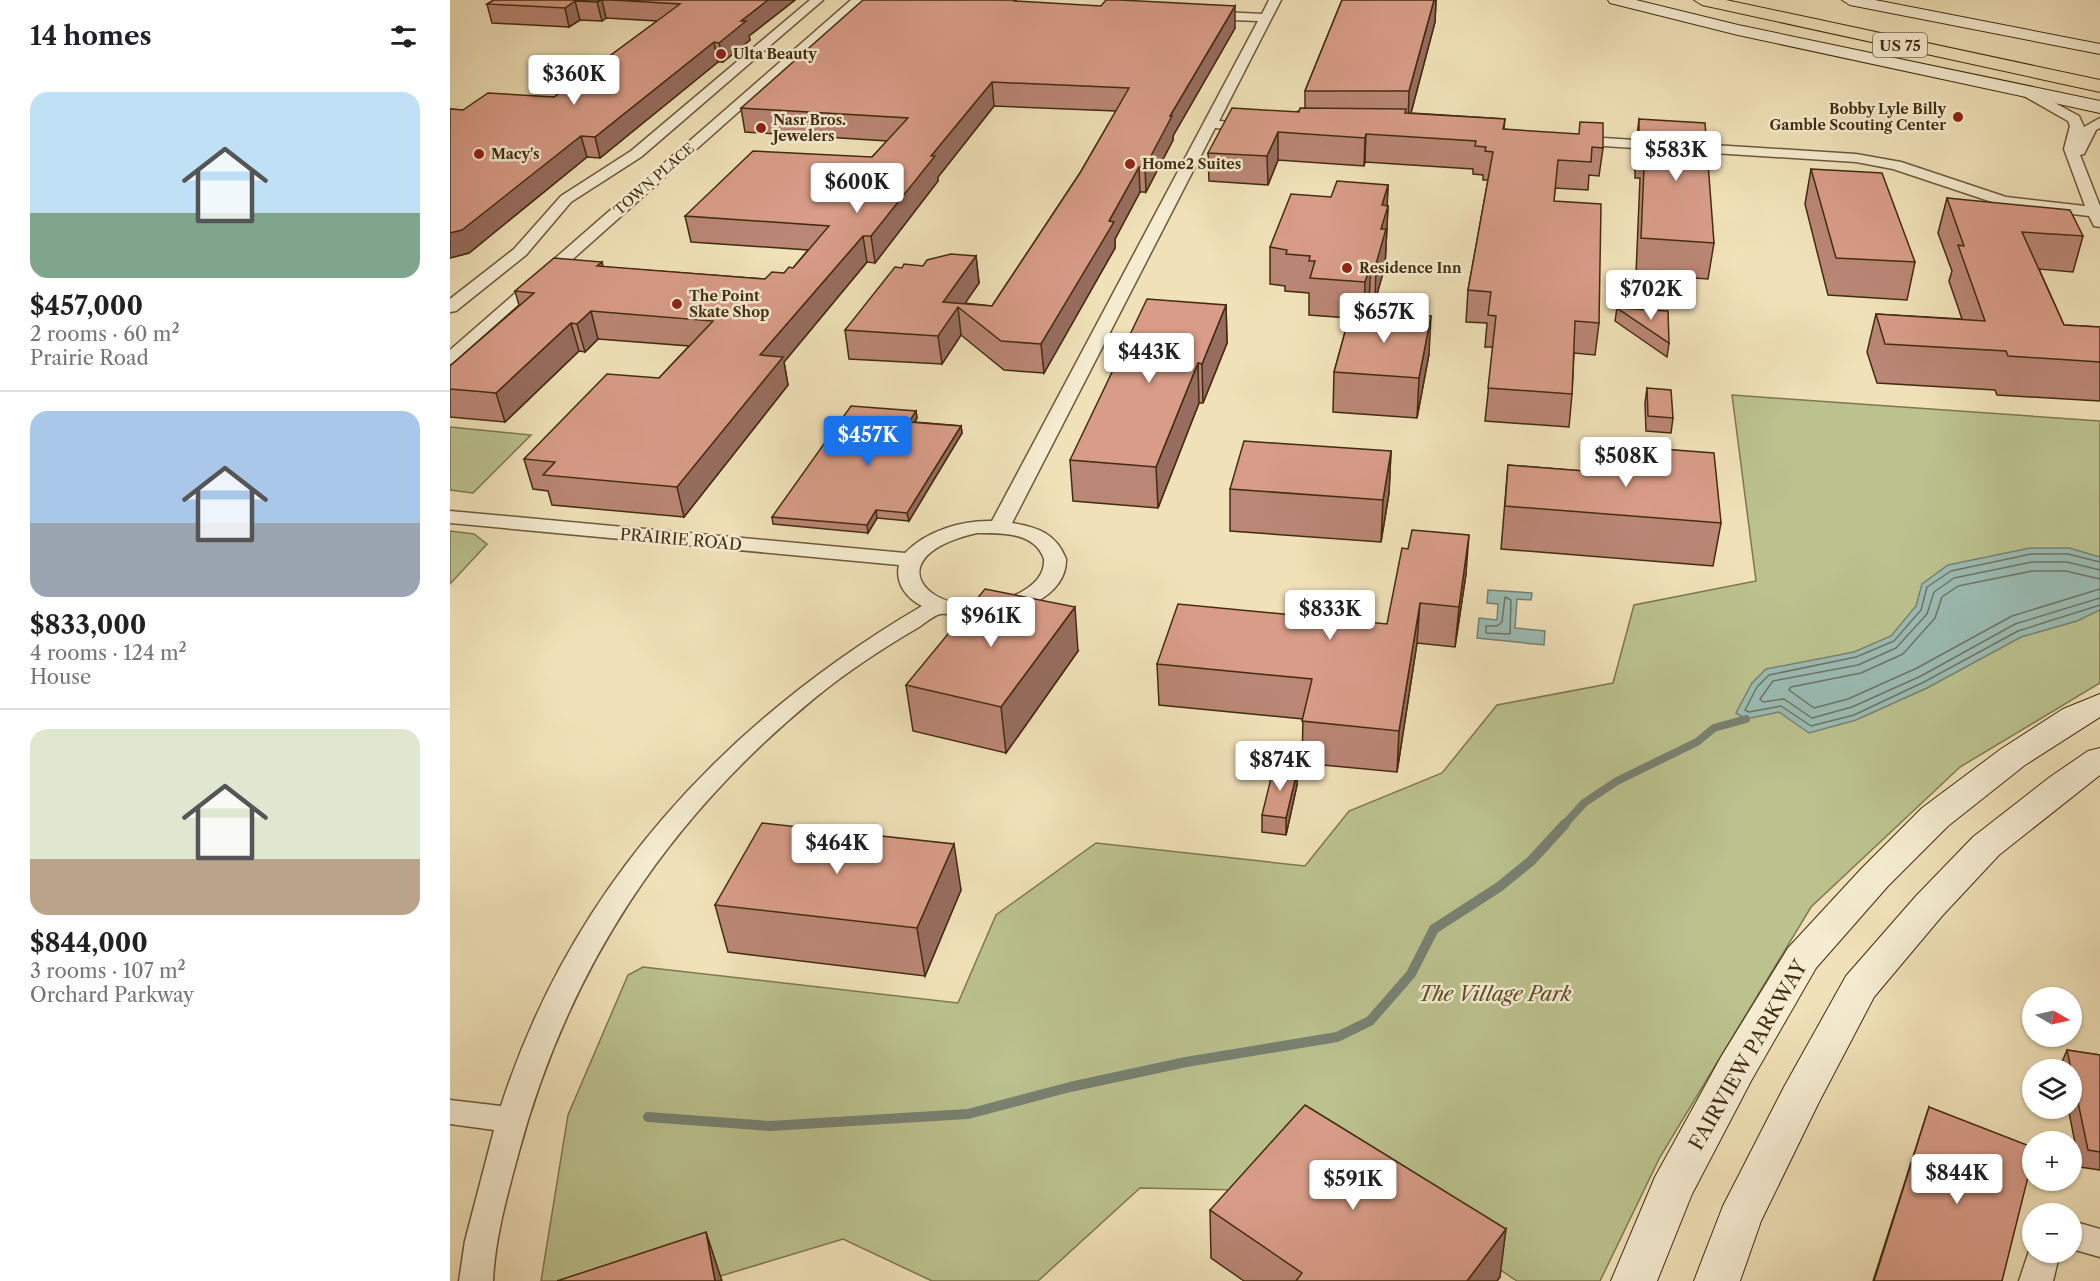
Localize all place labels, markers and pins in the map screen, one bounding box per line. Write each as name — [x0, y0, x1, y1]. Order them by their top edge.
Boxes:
place label: Ulta Beauty — [733, 45, 817, 63]
marker: Ulta Beauty — [714, 47, 728, 61]
pin: $360K — [532, 55, 616, 106]
place label: Bobby Lyle Billy Gamble Scouting Center — [1769, 100, 1946, 134]
marker: Bobby Lyle Billy Gamble Scouting Center — [1951, 110, 1965, 124]
place label: Nasr Bros. Jewelers — [770, 111, 846, 145]
marker: Nasr Bros. Jewelers — [754, 121, 768, 135]
pin: $583K — [1634, 131, 1718, 182]
place label: Macy's — [491, 145, 540, 163]
marker: Macy's — [472, 147, 486, 161]
place label: Home2 Suites — [1142, 155, 1241, 173]
marker: Home2 Suites — [1123, 157, 1137, 171]
pin: $600K — [815, 163, 899, 214]
place label: Residence Inn — [1359, 259, 1462, 277]
marker: Residence Inn — [1340, 261, 1354, 275]
pin: $702K — [1609, 270, 1693, 321]
place label: The Point Skate Shop — [689, 287, 769, 321]
pin: $657K — [1342, 293, 1426, 344]
marker: The Point Skate Shop — [670, 297, 684, 311]
pin: $443K — [1107, 333, 1191, 384]
pin: $457K — [826, 416, 910, 467]
pin: $508K — [1584, 437, 1668, 488]
pin: $833K — [1288, 590, 1372, 641]
pin: $961K — [949, 597, 1033, 648]
pin: $874K — [1238, 741, 1322, 792]
pin: $464K — [795, 824, 879, 875]
pin: $844K — [1915, 1154, 1999, 1205]
pin: $591K — [1311, 1160, 1395, 1211]

